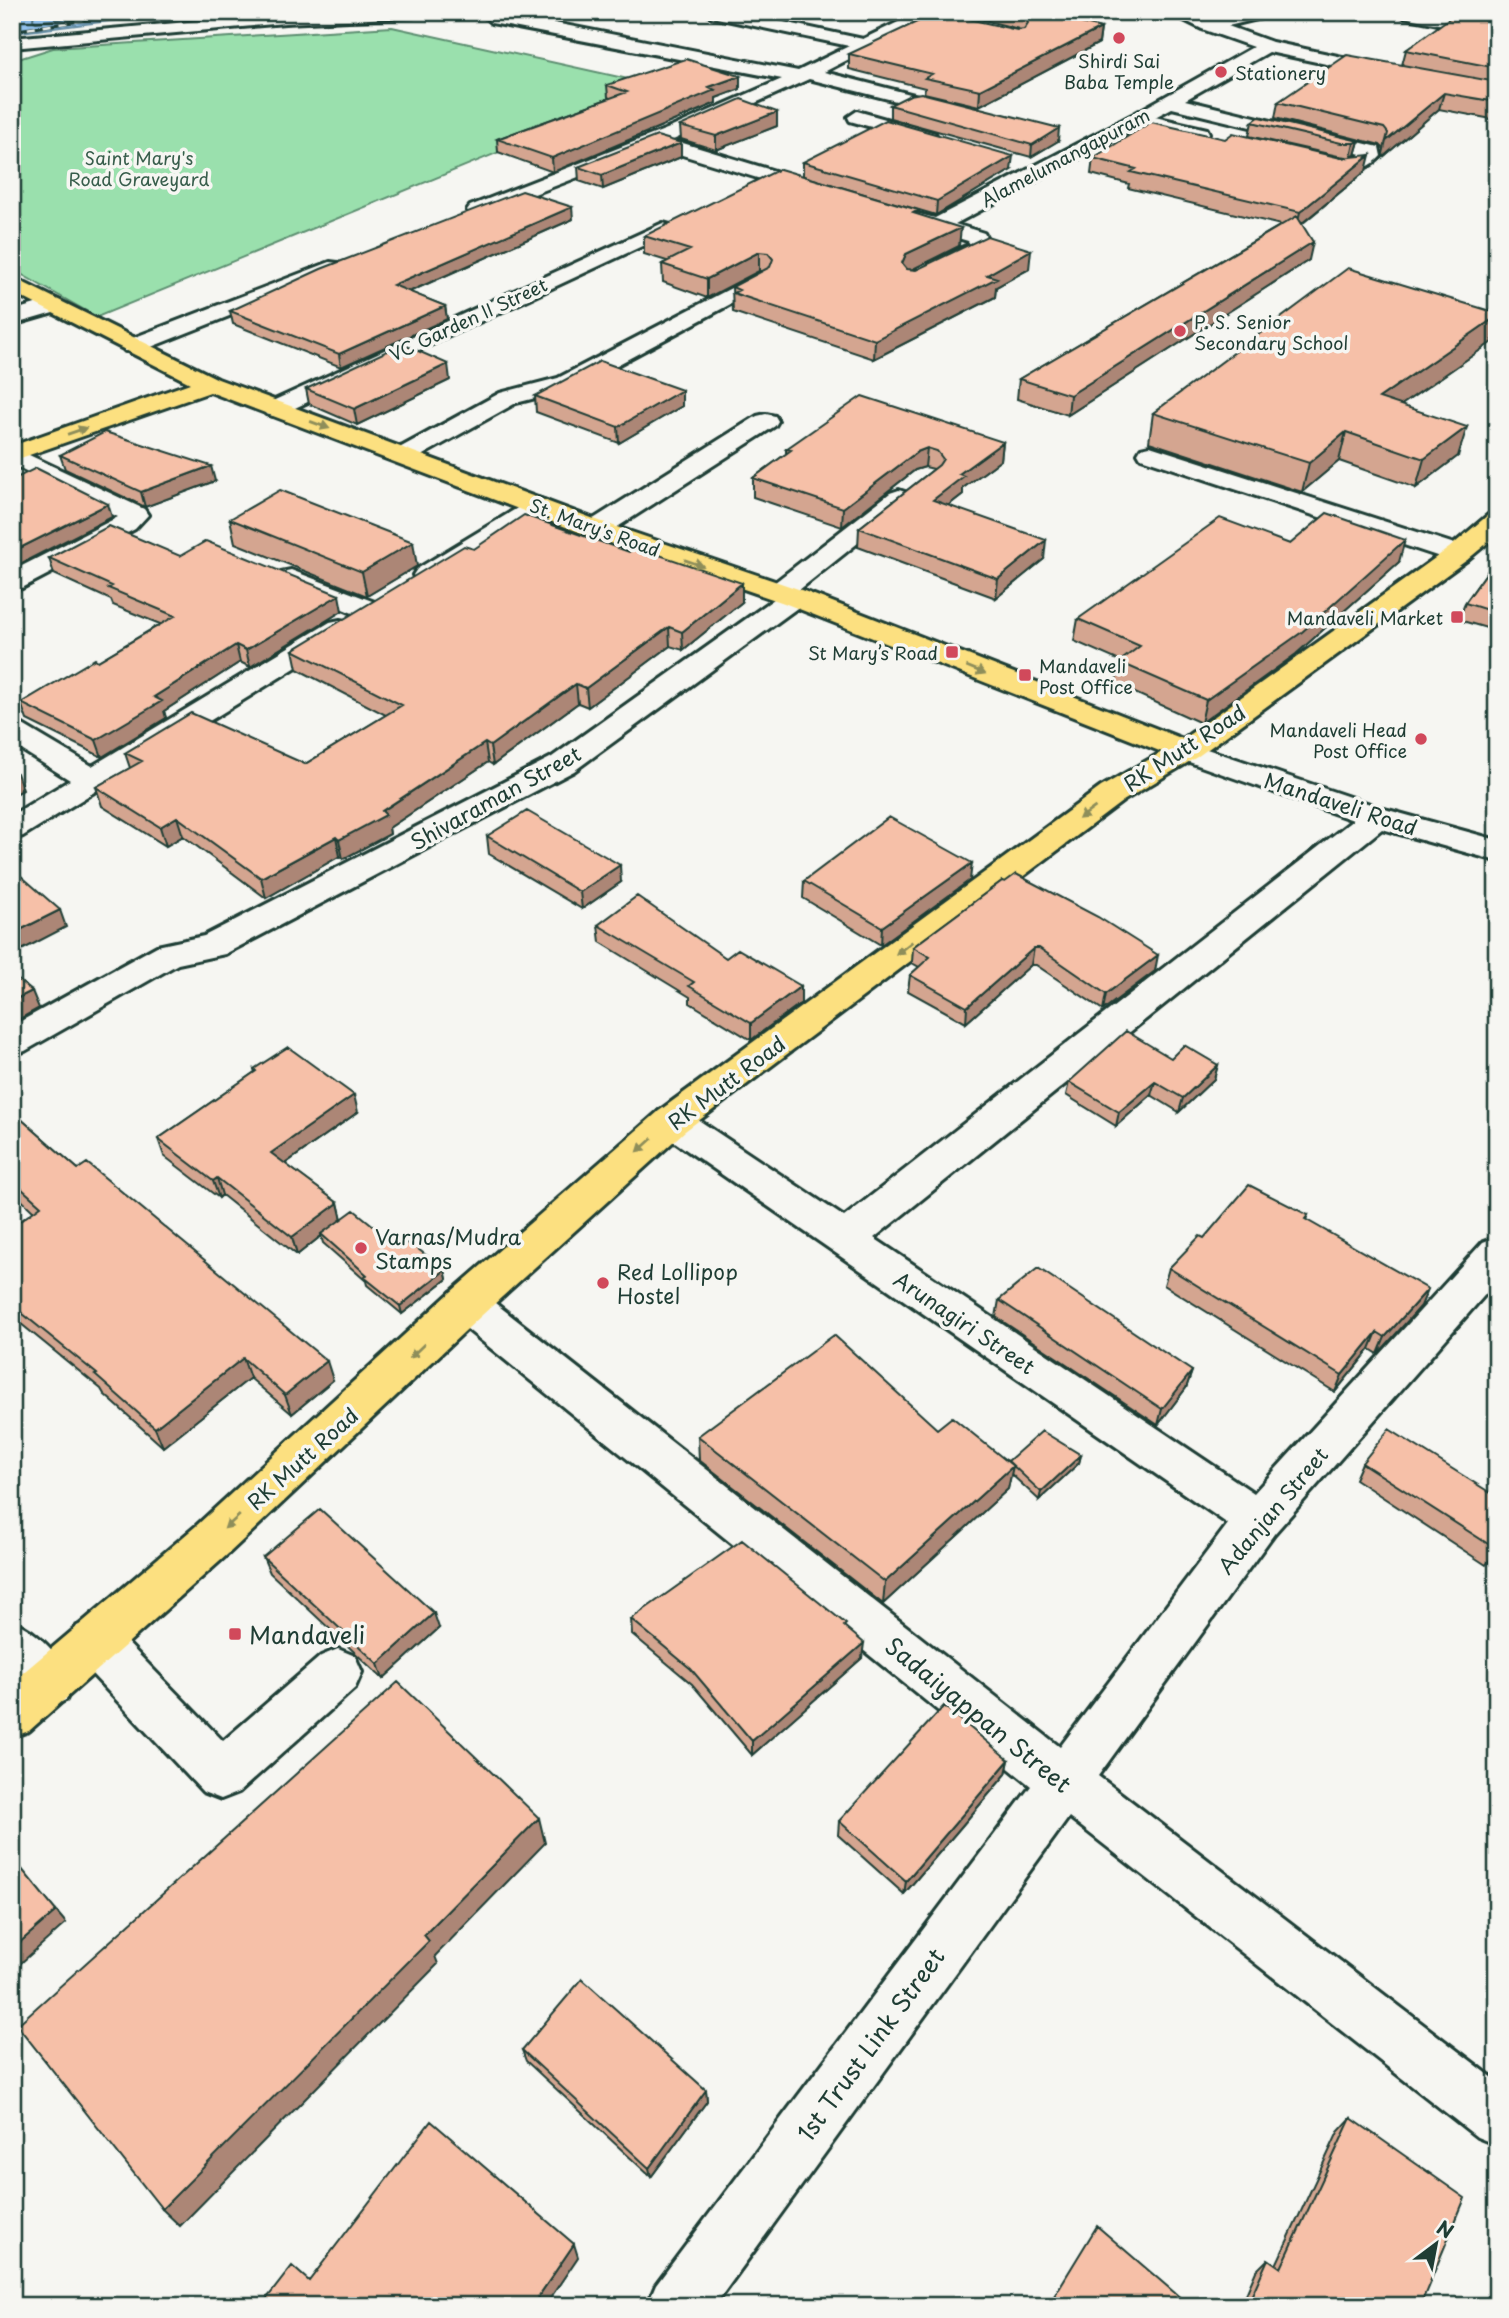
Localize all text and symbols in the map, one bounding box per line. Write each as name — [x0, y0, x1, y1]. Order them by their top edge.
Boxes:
marker: Shirdi Sai Baba Temple — [1111, 30, 1127, 46]
place label: Shirdi Sai Baba Temple — [1064, 47, 1174, 95]
place label: Stationery — [1235, 59, 1326, 86]
marker: Stationery — [1213, 64, 1229, 80]
street label: Alamelumangapuram — [976, 101, 1154, 213]
park label: Saint Mary's Road Graveyard — [69, 144, 210, 192]
street label: VC Garden II Street — [385, 271, 551, 367]
place label: P. S. Senior Secondary School — [1194, 308, 1348, 356]
marker: P. S. Senior Secondary School — [1172, 323, 1188, 339]
one-way arrow — [309, 420, 330, 431]
one-way arrow — [66, 425, 87, 436]
street label: St. Mary's Road — [526, 491, 664, 563]
one-way arrow — [684, 558, 705, 569]
place label: Mandaveli Market — [1287, 604, 1443, 631]
marker: Mandaveli Market — [1449, 609, 1465, 625]
place label: St Mary’s Road — [808, 639, 938, 666]
marker: St Mary’s Road — [944, 644, 960, 660]
place label: Mandaveli Post Office — [1039, 652, 1133, 700]
one-way arrow — [965, 664, 986, 675]
marker: Mandaveli Post Office — [1017, 667, 1033, 683]
street label: RK Mutt Road — [1117, 695, 1251, 799]
place label: Mandaveli Head Post Office — [1270, 716, 1407, 764]
marker: Mandaveli Head Post Office — [1413, 731, 1429, 747]
street label: Shivaraman Street — [404, 737, 586, 857]
street label: Mandaveli Road — [1260, 763, 1422, 843]
one-way arrow — [1078, 805, 1096, 820]
one-way arrow — [895, 941, 913, 955]
street label: RK Mutt Road — [661, 1027, 791, 1137]
one-way arrow — [636, 1137, 654, 1153]
place label: Varnas/Mudra Stamps — [375, 1220, 522, 1276]
marker: Varnas/Mudra Stamps — [353, 1240, 369, 1256]
place label: Red Lollipop Hostel — [617, 1255, 738, 1311]
street label: Arunagiri Street — [888, 1263, 1042, 1381]
marker: Red Lollipop Hostel — [595, 1275, 611, 1291]
one-way arrow — [409, 1343, 426, 1359]
street label: RK Mutt Road — [239, 1399, 365, 1517]
street label: Adanjan Street — [1209, 1439, 1335, 1580]
one-way arrow — [223, 1514, 241, 1530]
place label: Mandaveli — [249, 1616, 365, 1652]
marker: Mandaveli — [227, 1626, 243, 1642]
street label: Sadaiyappan Street — [878, 1627, 1080, 1801]
street label: 1st Trust Link Street — [788, 1940, 953, 2148]
north arrow — [1400, 2210, 1470, 2280]
text: N — [1432, 2213, 1459, 2245]

